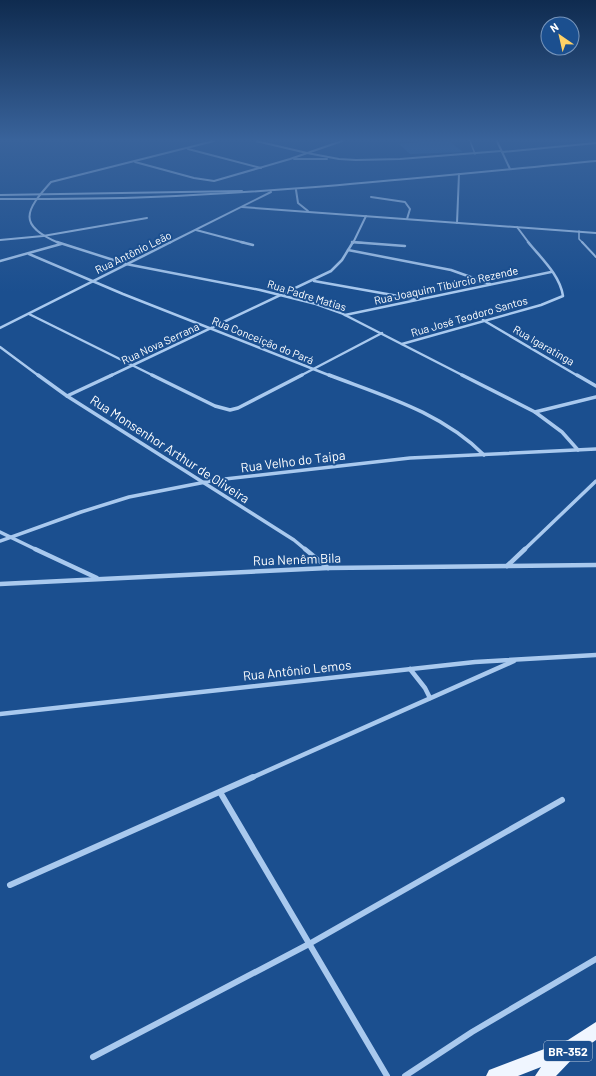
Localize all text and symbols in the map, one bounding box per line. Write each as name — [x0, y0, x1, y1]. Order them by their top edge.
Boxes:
north arrow — [540, 16, 580, 56]
text: N — [547, 20, 561, 35]
street label: Rua Antônio Leão — [93, 228, 173, 276]
street label: Rua Joaquim Tibúrcio Rezende — [373, 263, 519, 307]
street label: Rua Padre Matias — [266, 277, 348, 313]
street label: Rua José Teodoro Santos — [409, 293, 529, 339]
street label: Rua Conceição do Pará — [210, 314, 316, 366]
street label: Rua Nova Serrana — [119, 319, 201, 367]
street label: Rua Igaratinga — [511, 322, 577, 368]
street label: Rua Monsenhor Arthur de Oliveira — [87, 392, 253, 506]
street label: Rua Velho do Taipa — [240, 447, 346, 475]
street label: Rua Nenêm Bila — [253, 549, 341, 569]
street label: Rua Antônio Lemos — [242, 656, 352, 684]
road number: BR-352 — [544, 1041, 592, 1061]

